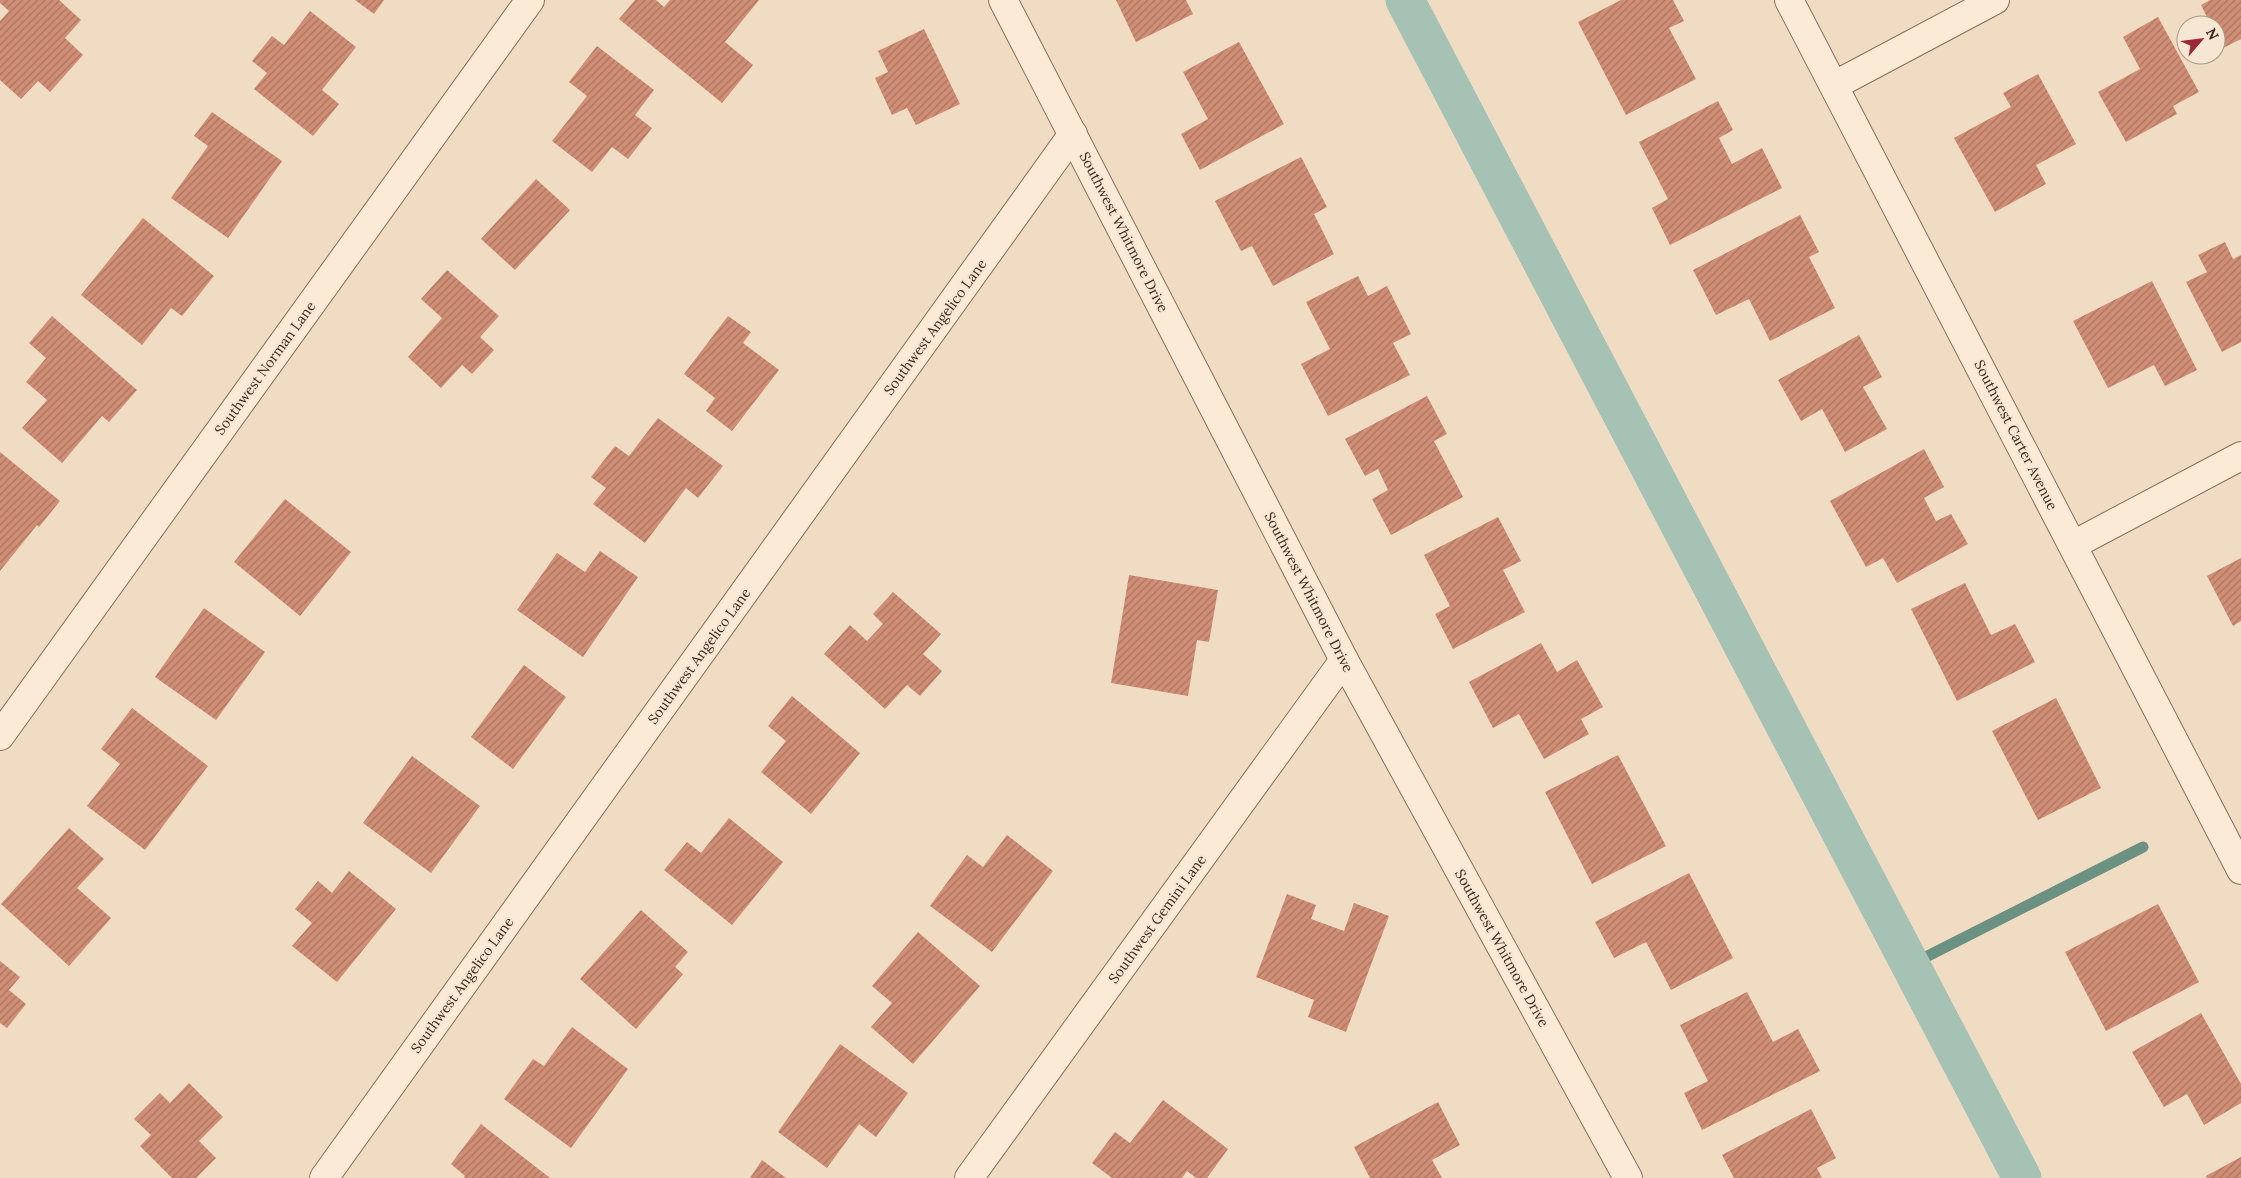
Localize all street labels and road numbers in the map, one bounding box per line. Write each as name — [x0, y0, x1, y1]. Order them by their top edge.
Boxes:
street label: Southwest Whitmore Drive — [1076, 149, 1173, 316]
street label: Southwest Angelico Lane — [880, 255, 991, 398]
street label: Southwest Norman Lane — [210, 297, 320, 438]
street label: Southwest Carter Avenue — [1970, 357, 2062, 513]
street label: Southwest Whitmore Drive — [1261, 509, 1358, 676]
street label: Southwest Angelico Lane — [644, 584, 755, 727]
street label: Southwest Gemini Lane — [1104, 851, 1210, 987]
street label: Southwest Whitmore Drive — [1451, 866, 1553, 1030]
street label: Southwest Angelico Lane — [407, 913, 518, 1056]

